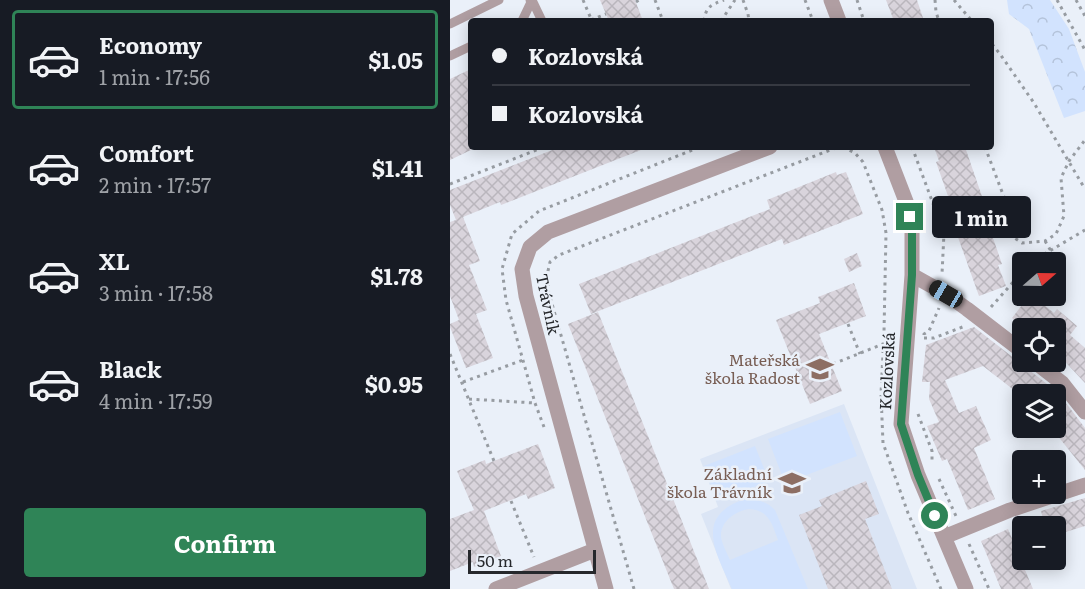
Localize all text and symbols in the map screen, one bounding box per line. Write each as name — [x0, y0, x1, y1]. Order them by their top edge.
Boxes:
text: Economy — [99, 28, 202, 61]
icon: car — [27, 33, 81, 87]
text: Kozlovská — [528, 39, 643, 72]
text: $1.05 — [368, 43, 423, 76]
text: 1 min · 17:56 — [99, 61, 210, 91]
text: Kozlovská — [528, 97, 643, 130]
text: Comfort — [99, 136, 194, 169]
icon: car — [27, 141, 81, 195]
text: $1.41 — [372, 151, 423, 184]
text: 2 min · 17:57 — [99, 169, 211, 199]
callout: 1 min — [931, 196, 1030, 238]
text: 1 min — [955, 202, 1008, 232]
route end — [896, 203, 923, 230]
text: XL — [99, 244, 130, 277]
icon: car — [27, 249, 81, 303]
north arrow — [1012, 252, 1066, 306]
map controls — [1012, 252, 1066, 570]
text: $1.78 — [370, 259, 423, 292]
street label: Trávník — [531, 271, 567, 337]
text: 3 min · 17:58 — [99, 277, 213, 307]
car — [926, 277, 966, 311]
button: locate — [1012, 318, 1066, 372]
street label: Kozlovská — [872, 331, 900, 410]
place label: Mateřská škola Radost — [705, 347, 801, 389]
text: Black — [99, 352, 161, 385]
school or university icon: Mateřská škola Radost — [805, 354, 835, 384]
icon: car — [27, 357, 81, 411]
text: $0.95 — [365, 367, 423, 400]
button: layers — [1012, 384, 1066, 438]
text: 4 min · 17:59 — [99, 385, 213, 415]
button: + — [1012, 450, 1066, 504]
place label: Základní škola Trávník — [667, 461, 772, 503]
school or university icon: Základní škola Trávník — [777, 468, 807, 498]
route start — [921, 502, 948, 529]
button: Confirm — [24, 508, 426, 577]
button: − — [1012, 516, 1066, 570]
scale bar — [468, 547, 596, 574]
text: 50 m — [477, 548, 513, 572]

